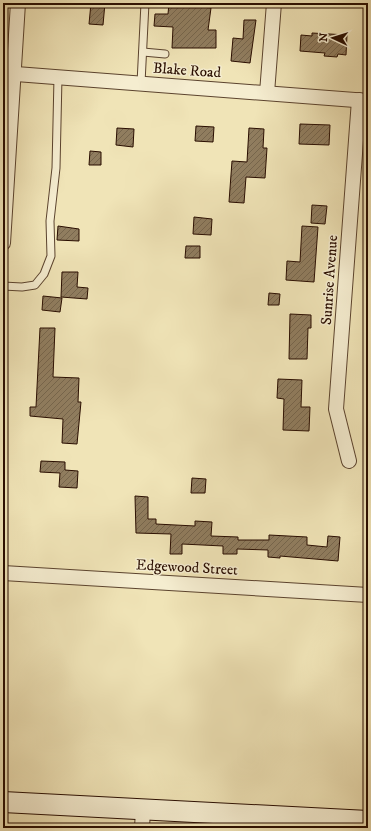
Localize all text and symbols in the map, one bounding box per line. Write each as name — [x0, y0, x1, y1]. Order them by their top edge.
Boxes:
north arrow — [313, 18, 353, 58]
text: N — [317, 32, 331, 42]
street label: Blake Road — [152, 59, 222, 82]
street label: Sunrise Avenue — [317, 234, 342, 326]
street label: Edgewood Street — [136, 555, 239, 580]

